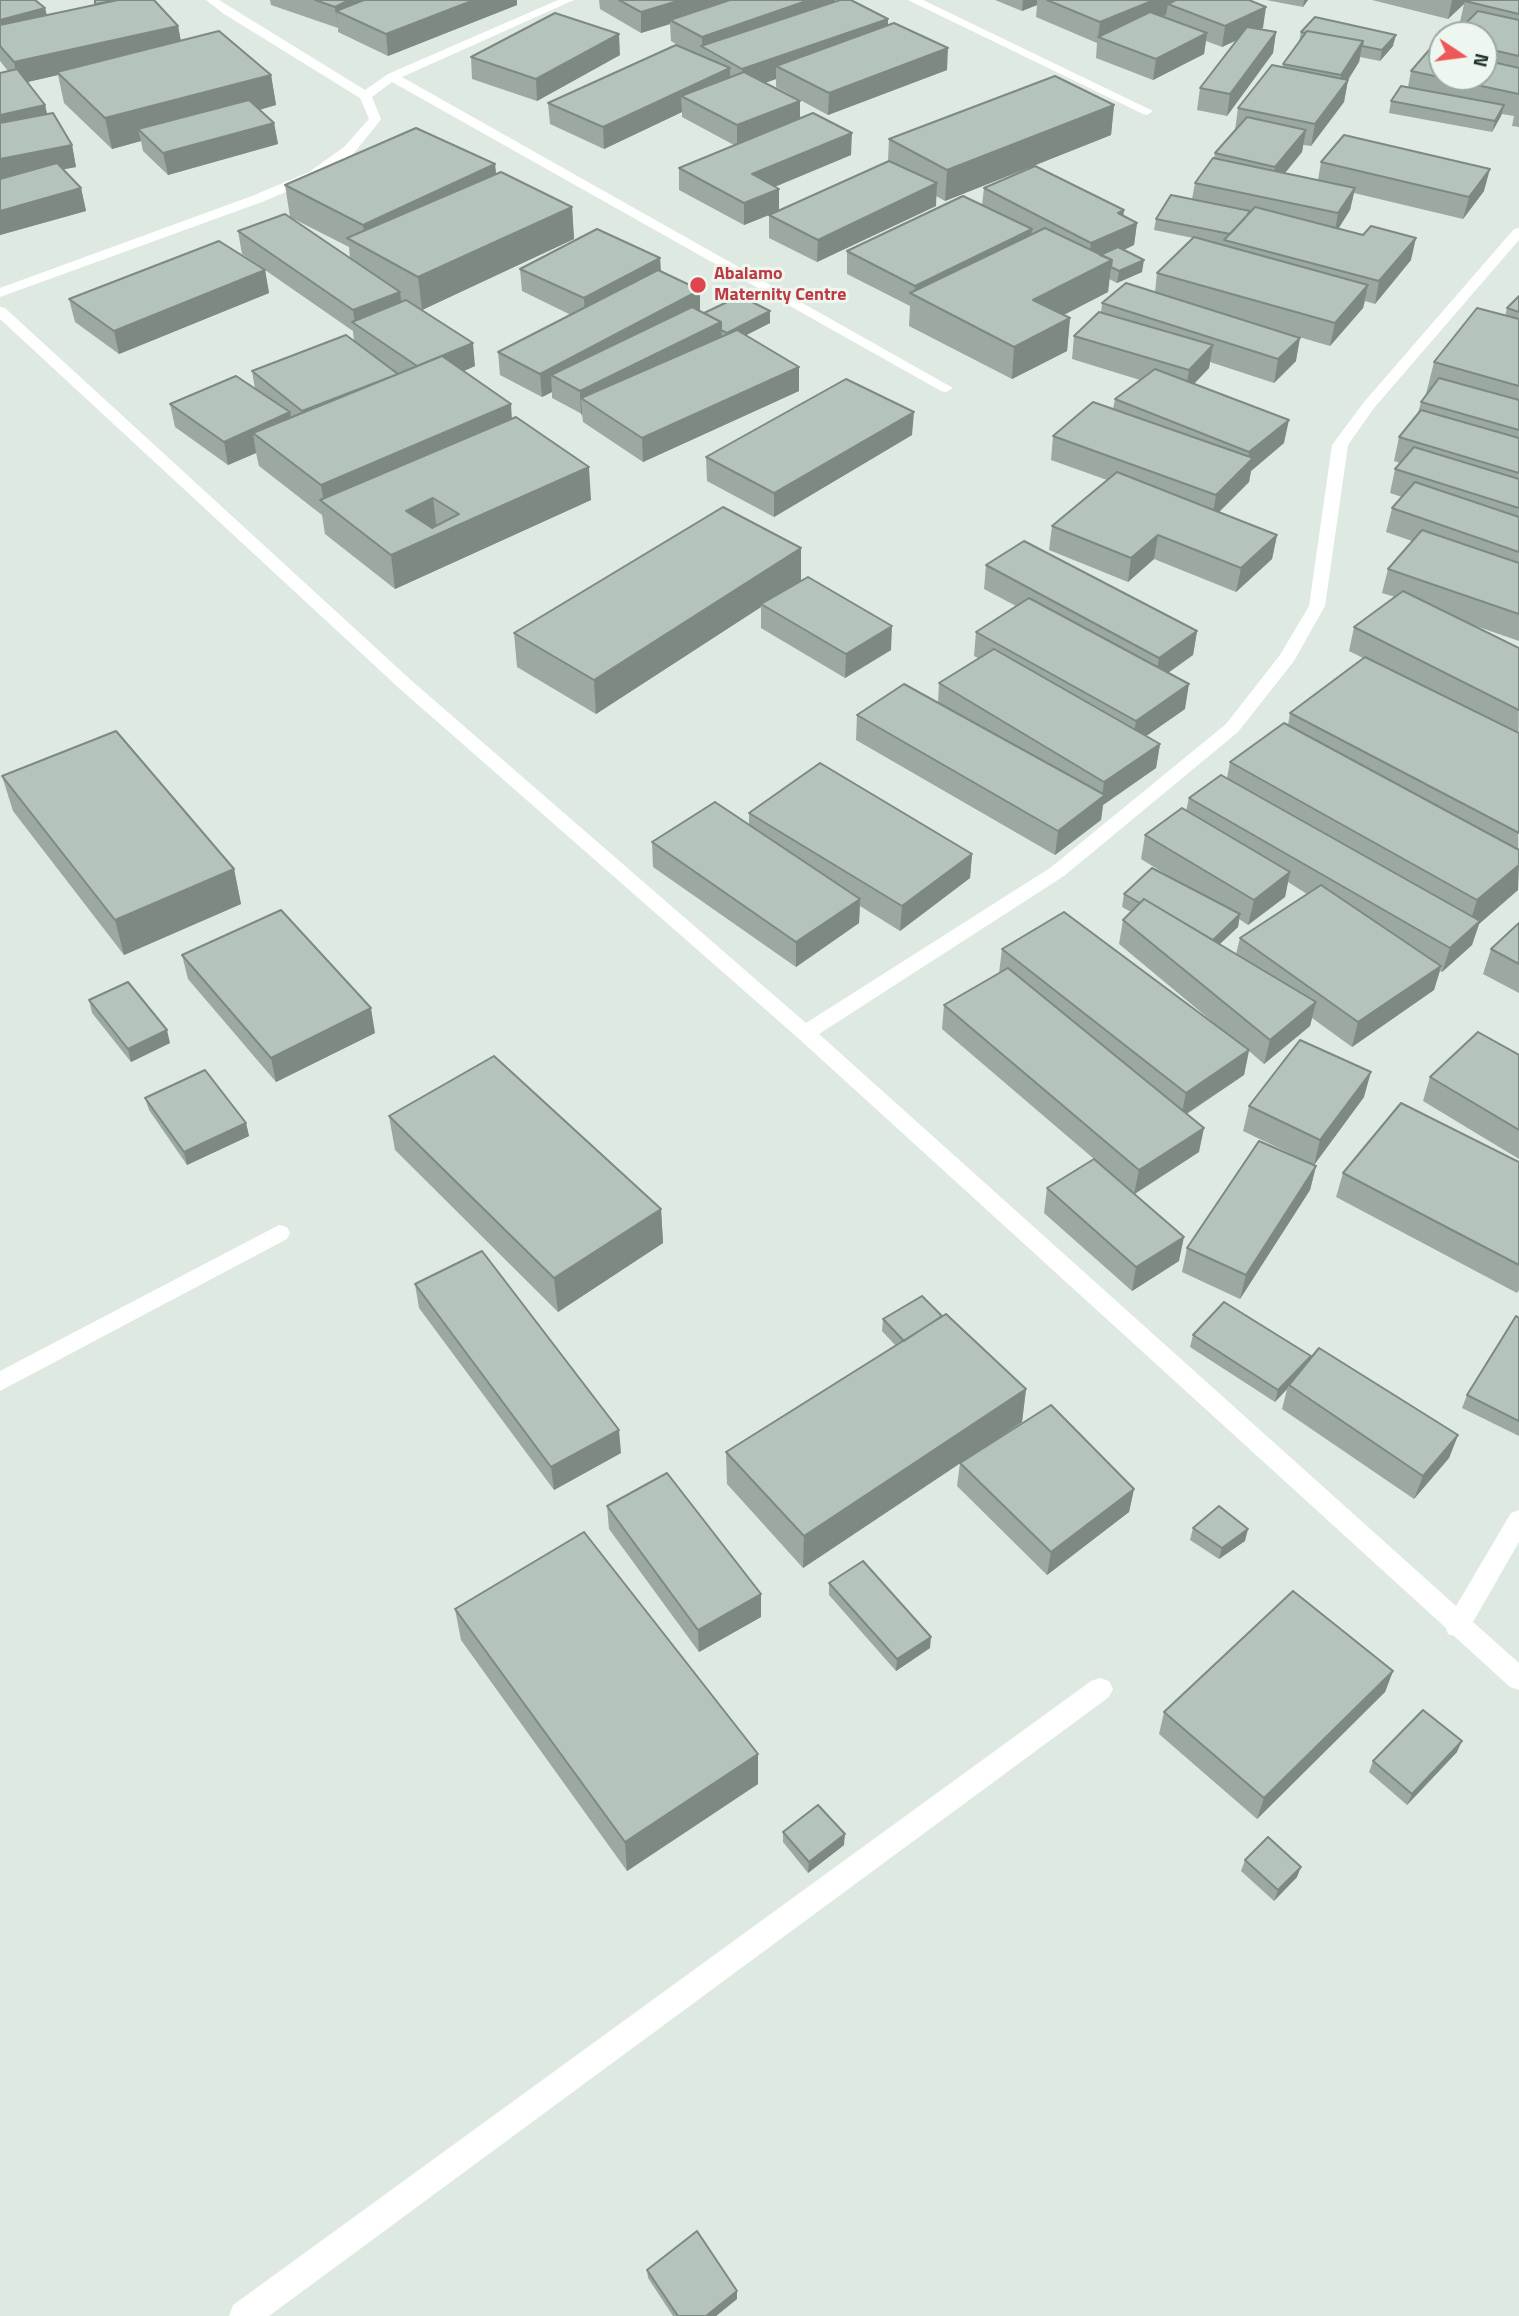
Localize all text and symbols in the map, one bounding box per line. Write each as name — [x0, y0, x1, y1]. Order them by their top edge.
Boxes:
north arrow — [1428, 21, 1498, 91]
text: N — [1466, 51, 1498, 70]
place label: Abalamo Maternity Centre — [714, 264, 846, 306]
marker: Abalamo Maternity Centre — [688, 275, 708, 295]

